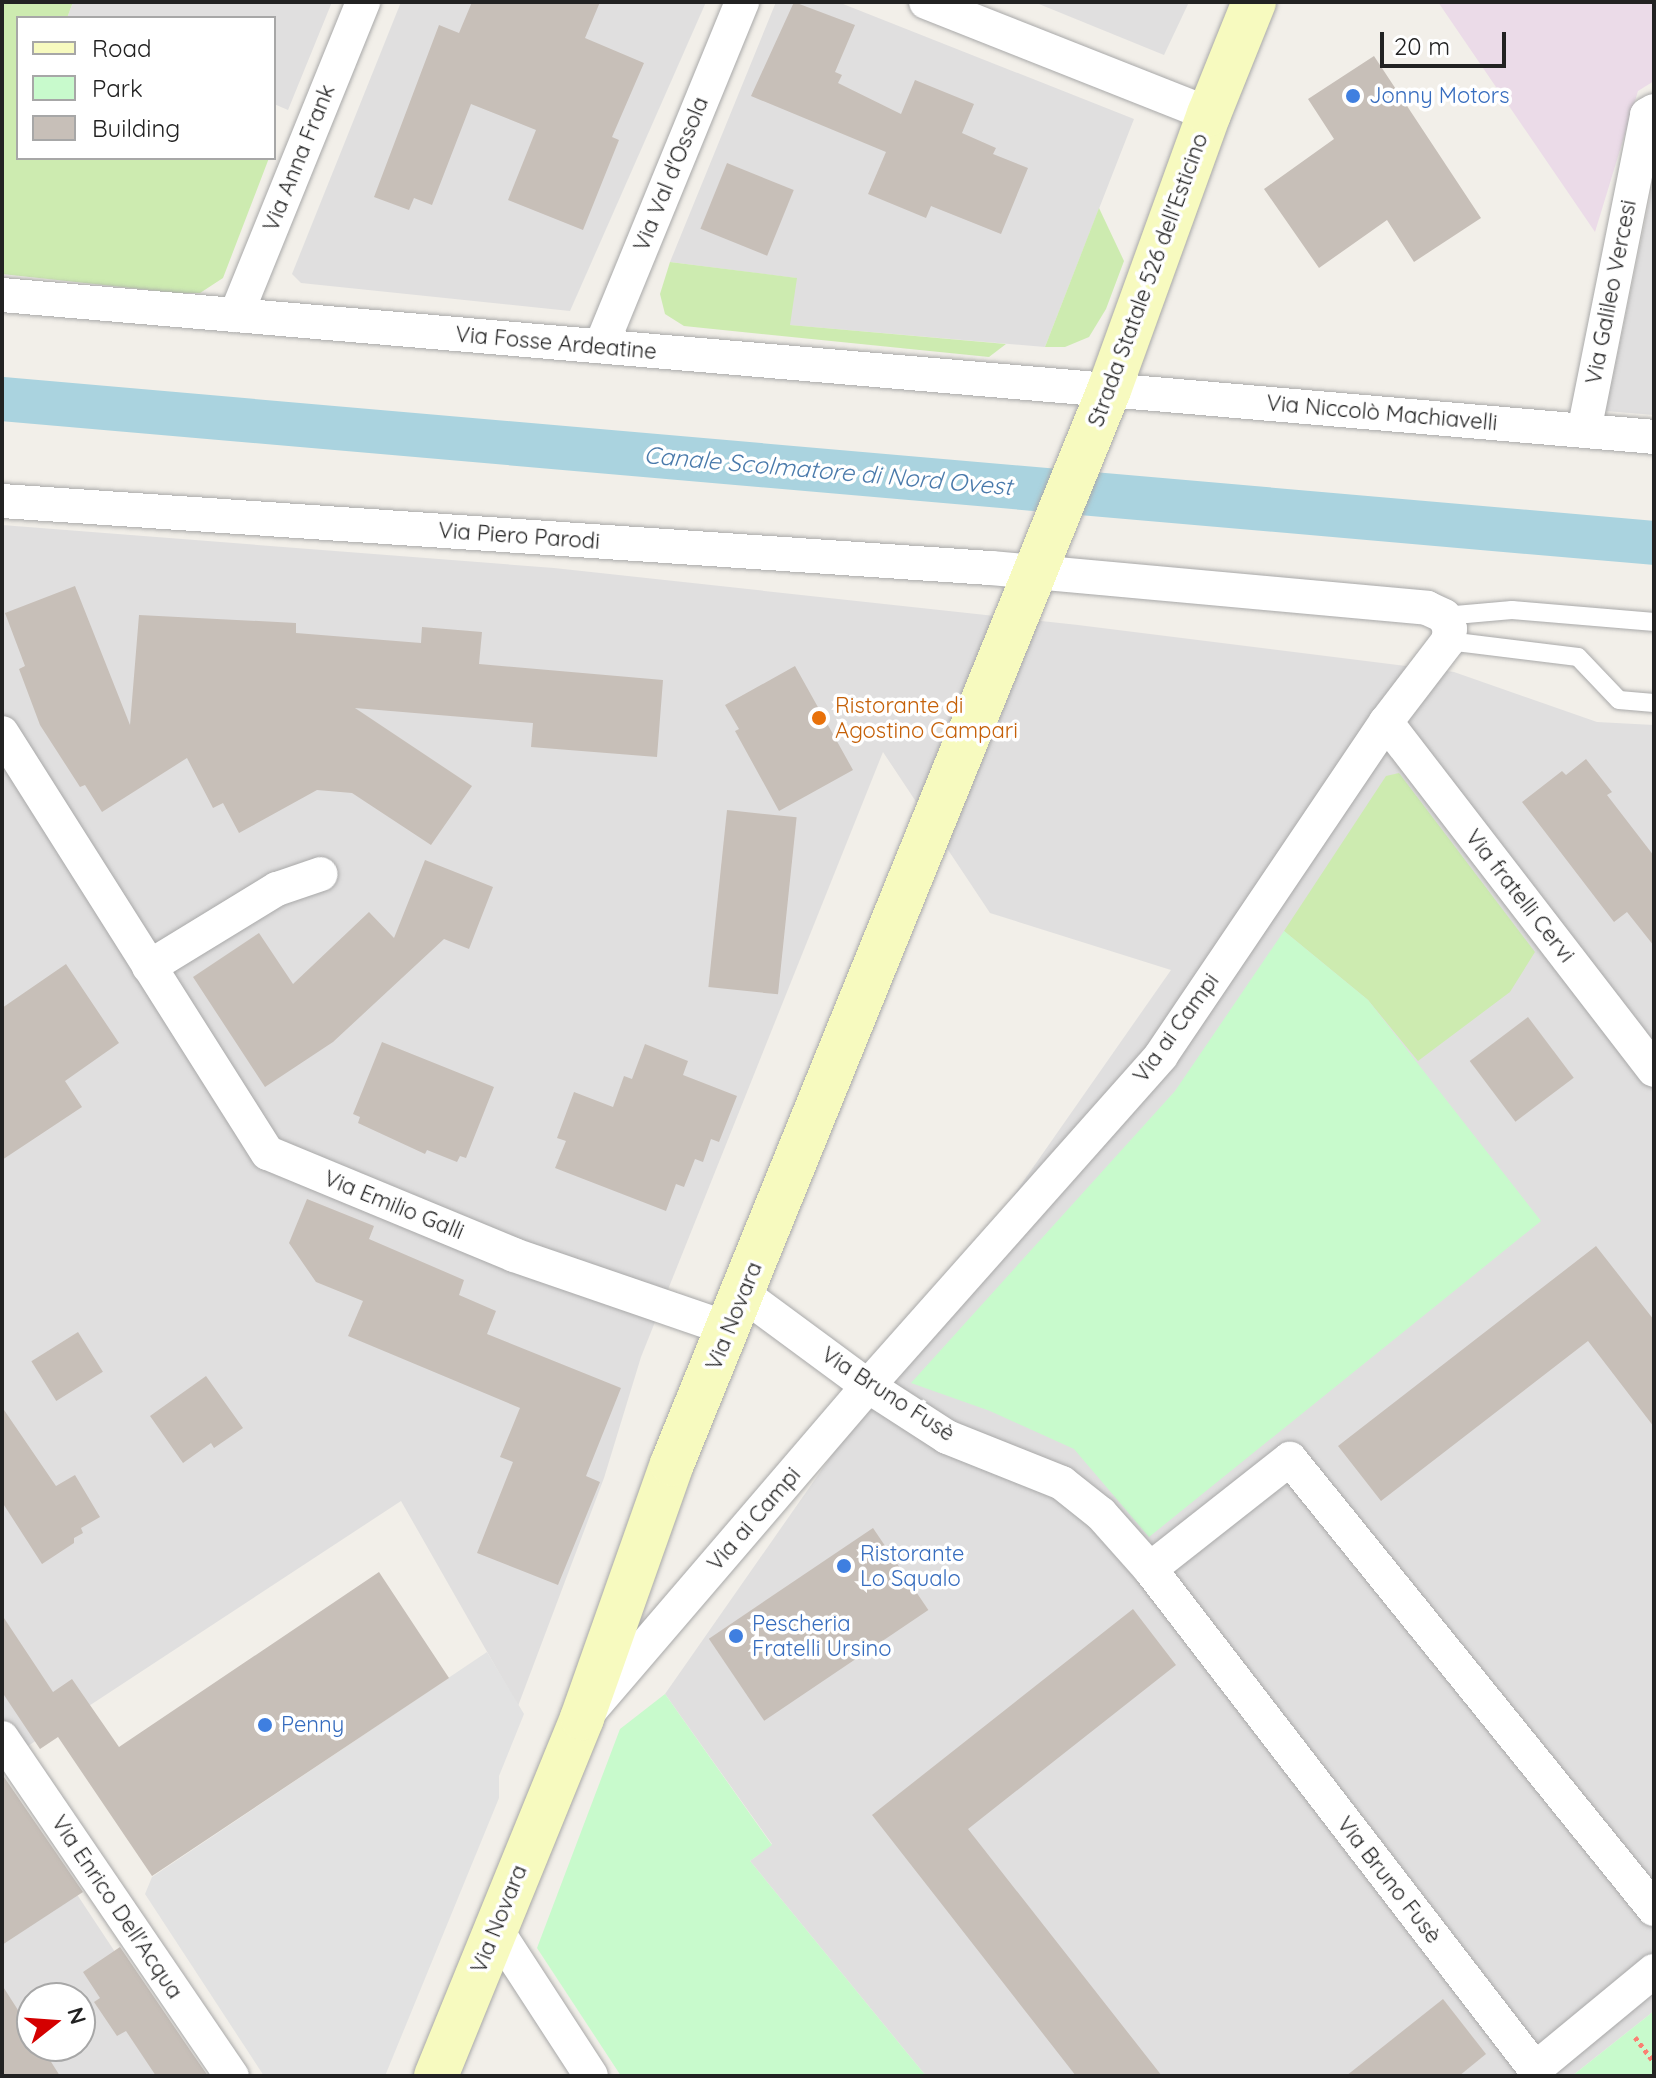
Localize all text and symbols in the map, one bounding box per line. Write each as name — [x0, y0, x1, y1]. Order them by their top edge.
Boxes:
legend — [16, 16, 276, 160]
scale bar — [1384, 16, 1510, 66]
text: 20 m — [1394, 31, 1450, 61]
text: Road — [92, 33, 152, 63]
text: Park — [92, 73, 143, 103]
street label: Via Anna Frank — [258, 81, 340, 235]
place label: Jonny Motors — [1369, 83, 1510, 109]
marker: Jonny Motors — [1344, 87, 1362, 105]
street label: Via Val d'Ossola — [628, 93, 714, 255]
text: Building — [92, 113, 180, 143]
street label: Strada Statale 526 dell'Esticino — [1082, 130, 1214, 430]
street label: Via Galileo Vercesi — [1580, 198, 1642, 386]
street label: Via Fosse Ardeatine — [454, 321, 658, 365]
street label: Via Niccolò Machiavelli — [1265, 390, 1499, 436]
water label: Canale Scolmatore di Nord Ovest — [643, 441, 1013, 501]
street label: Via Piero Parodi — [437, 517, 601, 555]
place label: Ristorante di Agostino Campari — [835, 692, 1018, 744]
marker: Ristorante di Agostino Campari — [810, 709, 828, 727]
street label: Via fratelli Cervi — [1460, 824, 1580, 968]
street label: Via ai Campi — [1128, 968, 1224, 1088]
street label: Via Emilio Galli — [320, 1165, 468, 1245]
street label: Via Novara — [700, 1258, 768, 1374]
street label: Via Bruno Fusè — [816, 1341, 960, 1447]
street label: Via ai Campi — [702, 1462, 806, 1576]
place label: Ristorante Lo Squalo — [860, 1540, 964, 1592]
marker: Ristorante Lo Squalo — [835, 1557, 853, 1575]
place label: Pescheria Fratelli Ursino — [752, 1610, 892, 1662]
marker: Pescheria Fratelli Ursino — [727, 1627, 745, 1645]
place label: Penny — [281, 1712, 344, 1738]
marker: Penny — [256, 1716, 274, 1734]
street label: Via Enrico Dell'Acqua — [46, 1810, 188, 2004]
street label: Via Bruno Fusè — [1331, 1811, 1447, 1949]
street label: Via Novara — [465, 1861, 533, 1977]
north arrow — [16, 1982, 96, 2062]
text: N — [61, 2004, 93, 2027]

